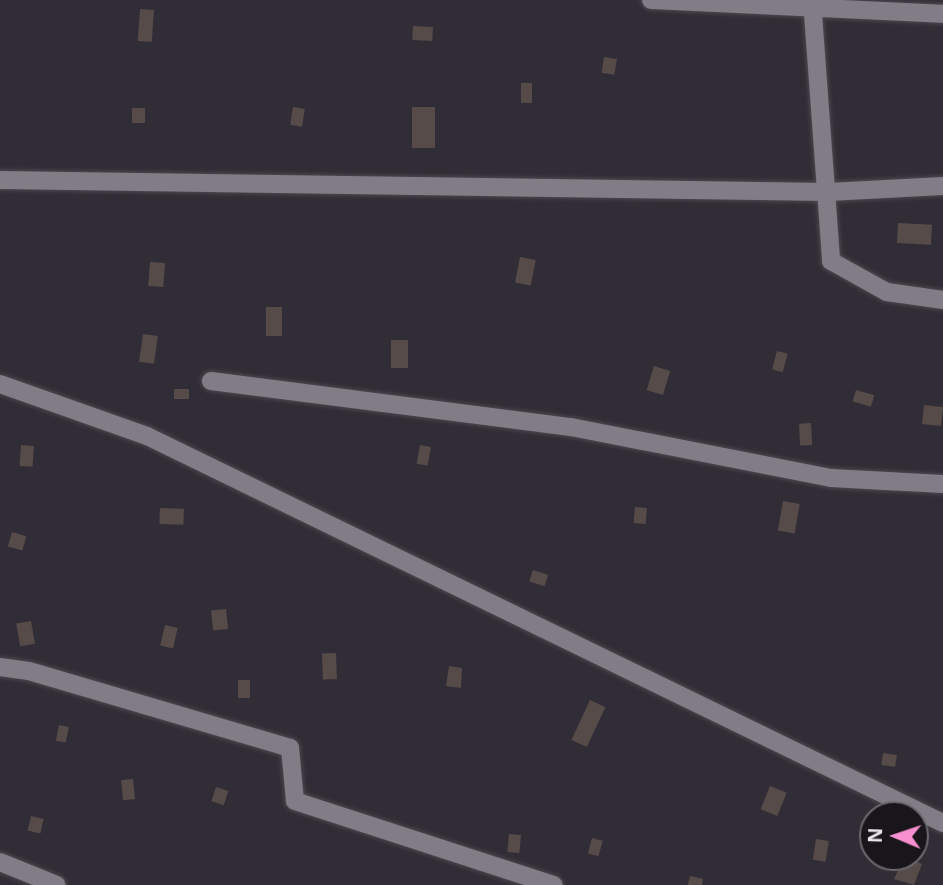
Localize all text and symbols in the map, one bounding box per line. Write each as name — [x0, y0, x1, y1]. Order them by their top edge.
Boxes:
north arrow — [859, 801, 929, 871]
text: N — [862, 827, 888, 844]

